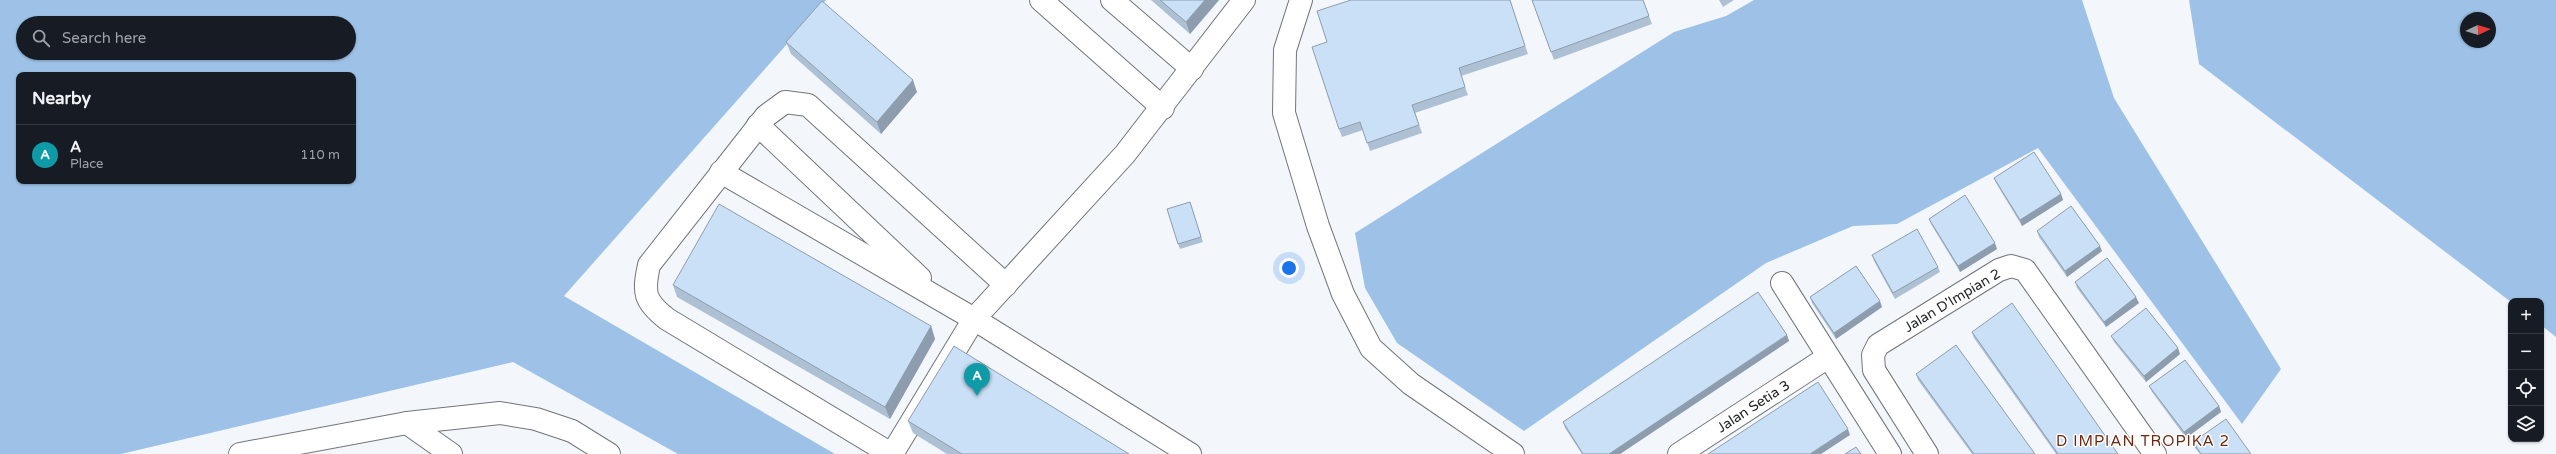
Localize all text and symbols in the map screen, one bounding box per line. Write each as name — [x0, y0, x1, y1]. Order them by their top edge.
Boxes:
north arrow — [2460, 12, 2496, 48]
search box — [16, 16, 356, 60]
icon: search — [30, 27, 52, 49]
text: Search here — [62, 29, 146, 47]
text: Nearby — [32, 88, 91, 109]
text: A — [70, 138, 81, 156]
text: A — [40, 147, 50, 163]
text: 110 m — [300, 147, 340, 163]
text: Place — [70, 156, 103, 172]
your location — [1279, 258, 1299, 278]
street label: Jalan D'Impian 2 — [1901, 265, 2004, 336]
map controls — [2508, 298, 2544, 442]
button: + — [2508, 298, 2544, 334]
button: − — [2508, 334, 2544, 370]
pin: A — [964, 363, 990, 396]
button: locate — [2508, 370, 2544, 406]
street label: Jalan Setia 3 — [1714, 377, 1793, 436]
button: layers — [2508, 406, 2544, 442]
district label: D IMPIAN TROPIKA 2 — [2056, 432, 2230, 450]

